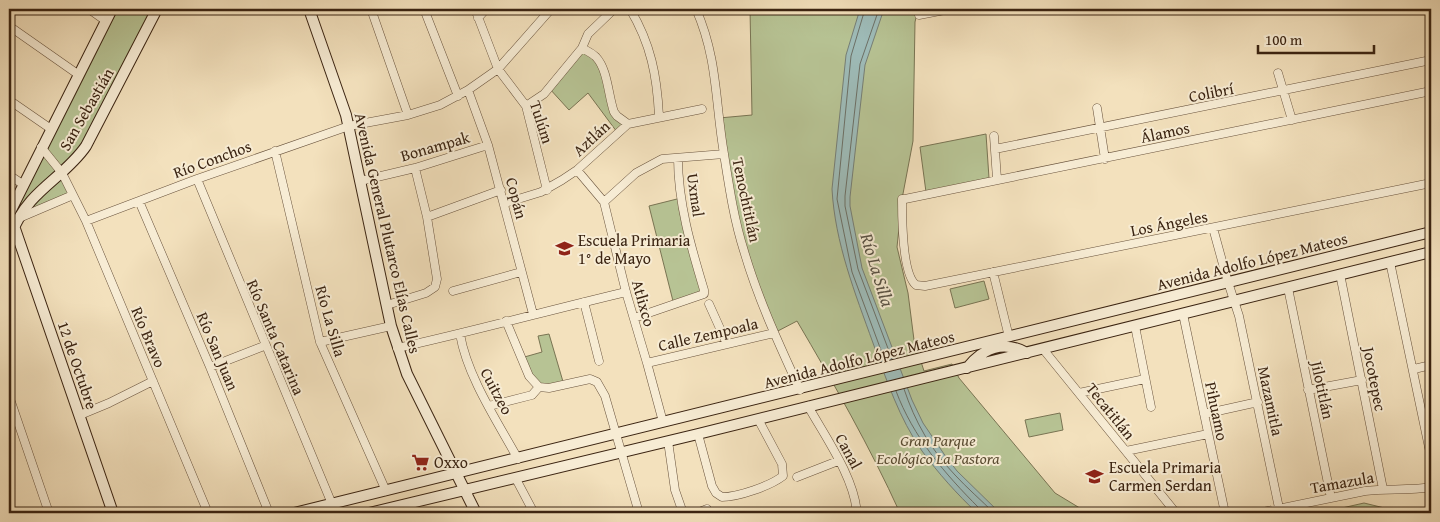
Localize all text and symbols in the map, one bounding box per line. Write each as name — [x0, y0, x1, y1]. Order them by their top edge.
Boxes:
scale bar — [1258, 22, 1374, 54]
text: 100 m — [1265, 29, 1303, 50]
street label: San Sebastián — [53, 63, 119, 155]
street label: Colibrí — [1187, 76, 1236, 108]
street label: Tulúm — [524, 97, 560, 147]
street label: Avenida General Plutarco Elías Calles — [349, 110, 427, 356]
street label: Aztlán — [567, 114, 615, 162]
street label: Álamos — [1138, 115, 1192, 149]
street label: Bonampak — [397, 124, 473, 167]
street label: Río Conchos — [170, 134, 254, 184]
street label: Tenochtitlán — [726, 156, 768, 244]
street label: Uxmal — [681, 172, 711, 219]
street label: Copán — [500, 175, 534, 221]
street label: Los Ángeles — [1128, 204, 1210, 242]
street label: Avenida Adolfo López Mateos — [1154, 226, 1350, 296]
place label: Escuela Primaria 1° de Mayo — [578, 228, 691, 270]
water label: Río La Silla — [853, 229, 902, 311]
school or university icon: Escuela Primaria 1° de Mayo — [554, 239, 574, 259]
street label: Río Santa Catarina — [241, 275, 311, 399]
street label: Atlixco — [626, 277, 662, 329]
street label: Río La Silla — [309, 283, 353, 360]
street label: Río Bravo — [125, 303, 173, 371]
street label: Río San Juan — [191, 308, 245, 394]
street label: Calle Zempoala — [656, 311, 761, 357]
street label: 12 de Octubre — [52, 318, 104, 412]
street label: Avenida Adolfo López Mateos — [761, 324, 957, 394]
street label: Jocotepec — [1357, 343, 1393, 413]
street label: Jilotitlán — [1305, 357, 1341, 421]
street label: Cuitzeo — [475, 363, 519, 419]
street label: Mazamitla — [1252, 364, 1290, 438]
street label: Tecatitlán — [1080, 377, 1142, 445]
street label: Pihuamo — [1199, 379, 1235, 443]
park label: Gran Parque Ecológico La Pastora — [875, 428, 1000, 470]
street label: Canal — [829, 429, 869, 474]
place label: Oxxo — [434, 450, 468, 474]
supermarket icon: Oxxo — [410, 452, 430, 472]
place label: Escuela Primaria Carmen Serdan — [1109, 455, 1222, 497]
street label: Tamazula — [1308, 465, 1376, 499]
school or university icon: Escuela Primaria Carmen Serdan — [1085, 466, 1105, 486]

